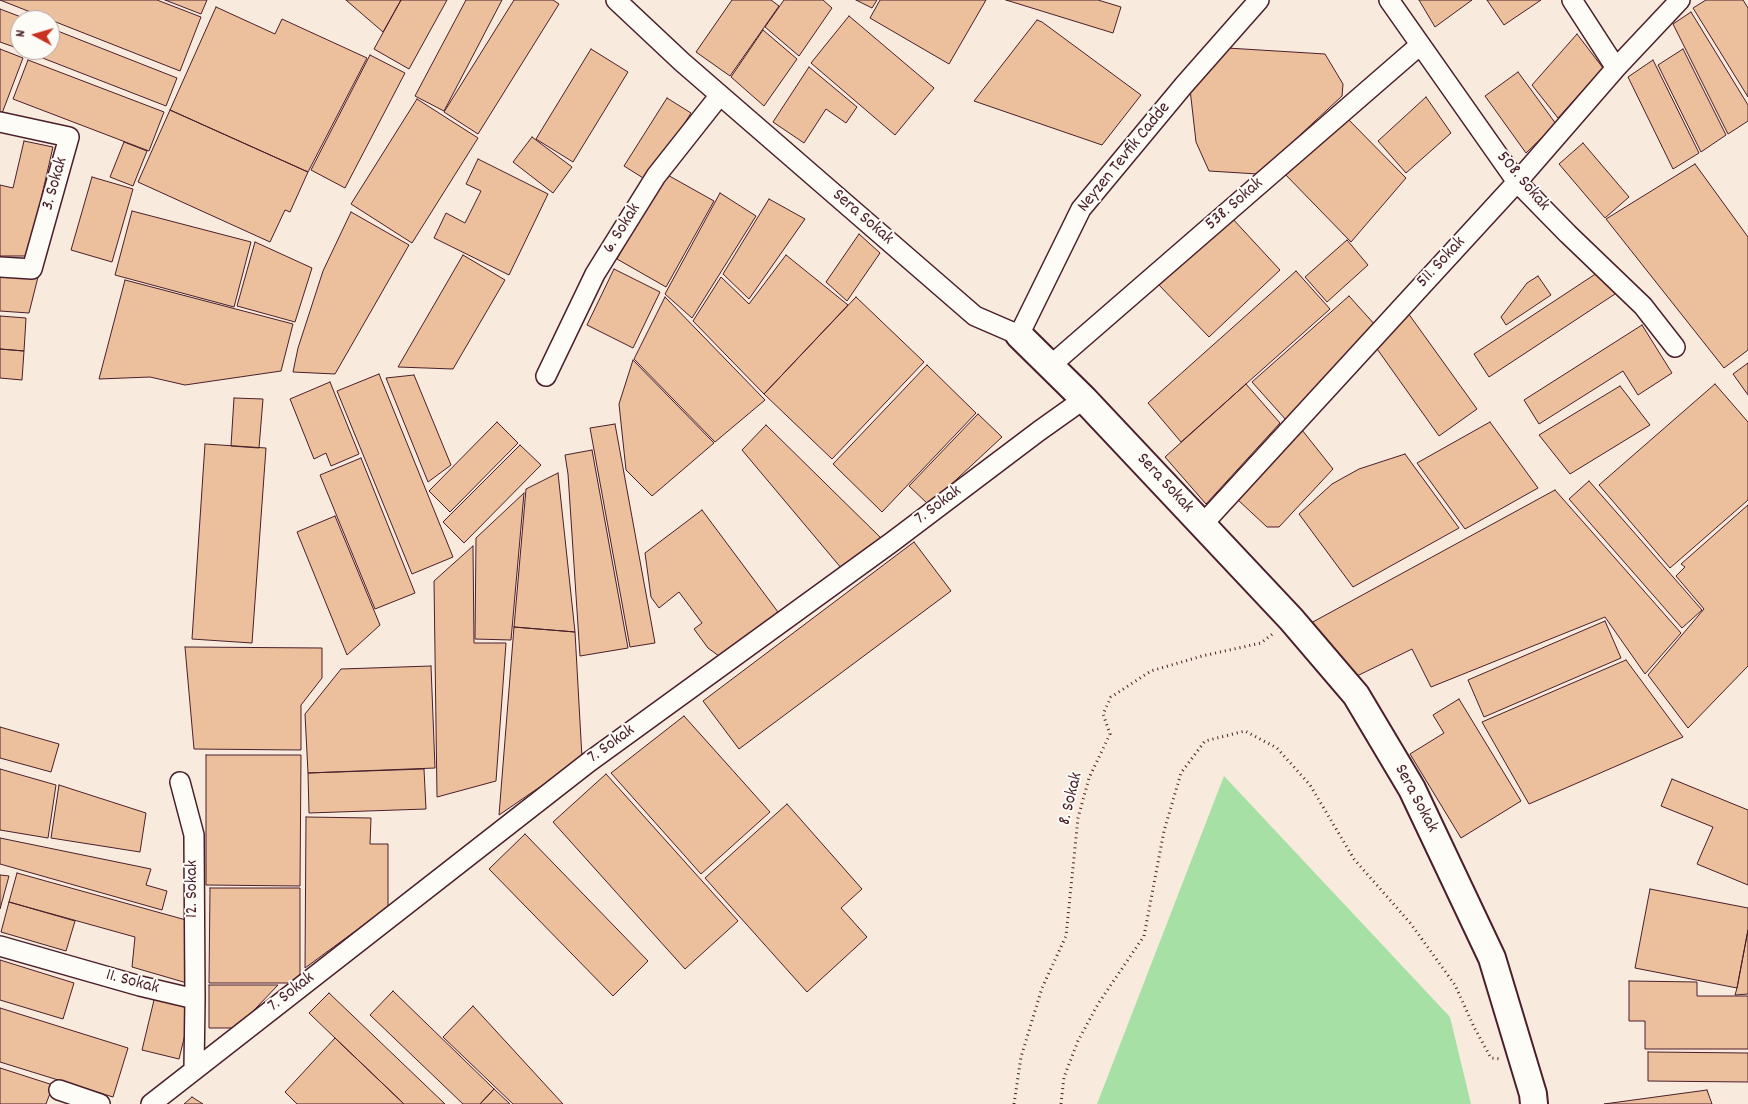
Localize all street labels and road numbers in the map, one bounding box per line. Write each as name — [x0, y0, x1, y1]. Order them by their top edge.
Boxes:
street label: Neyzen Tevfik Cadde — [1074, 98, 1176, 218]
street label: 508. Sokak — [1491, 148, 1553, 216]
street label: 3. Sokak — [38, 155, 74, 213]
street label: 538. Sokak — [1202, 174, 1268, 236]
street label: Sera Sokak — [827, 185, 897, 251]
street label: 6. Sokak — [599, 200, 647, 258]
street label: 511. Sokak — [1413, 233, 1471, 293]
street label: Sera Sokak — [1131, 449, 1197, 519]
street label: 7. Sokak — [911, 481, 967, 531]
street label: 7. Sokak — [584, 721, 640, 769]
street label: Sera Sokak — [1388, 761, 1442, 837]
street label: 8. Sokak — [1055, 770, 1089, 828]
street label: 12. Sokak — [183, 860, 205, 918]
street label: 11. Sokak — [103, 966, 161, 1000]
street label: 7. Sokak — [264, 968, 320, 1018]

